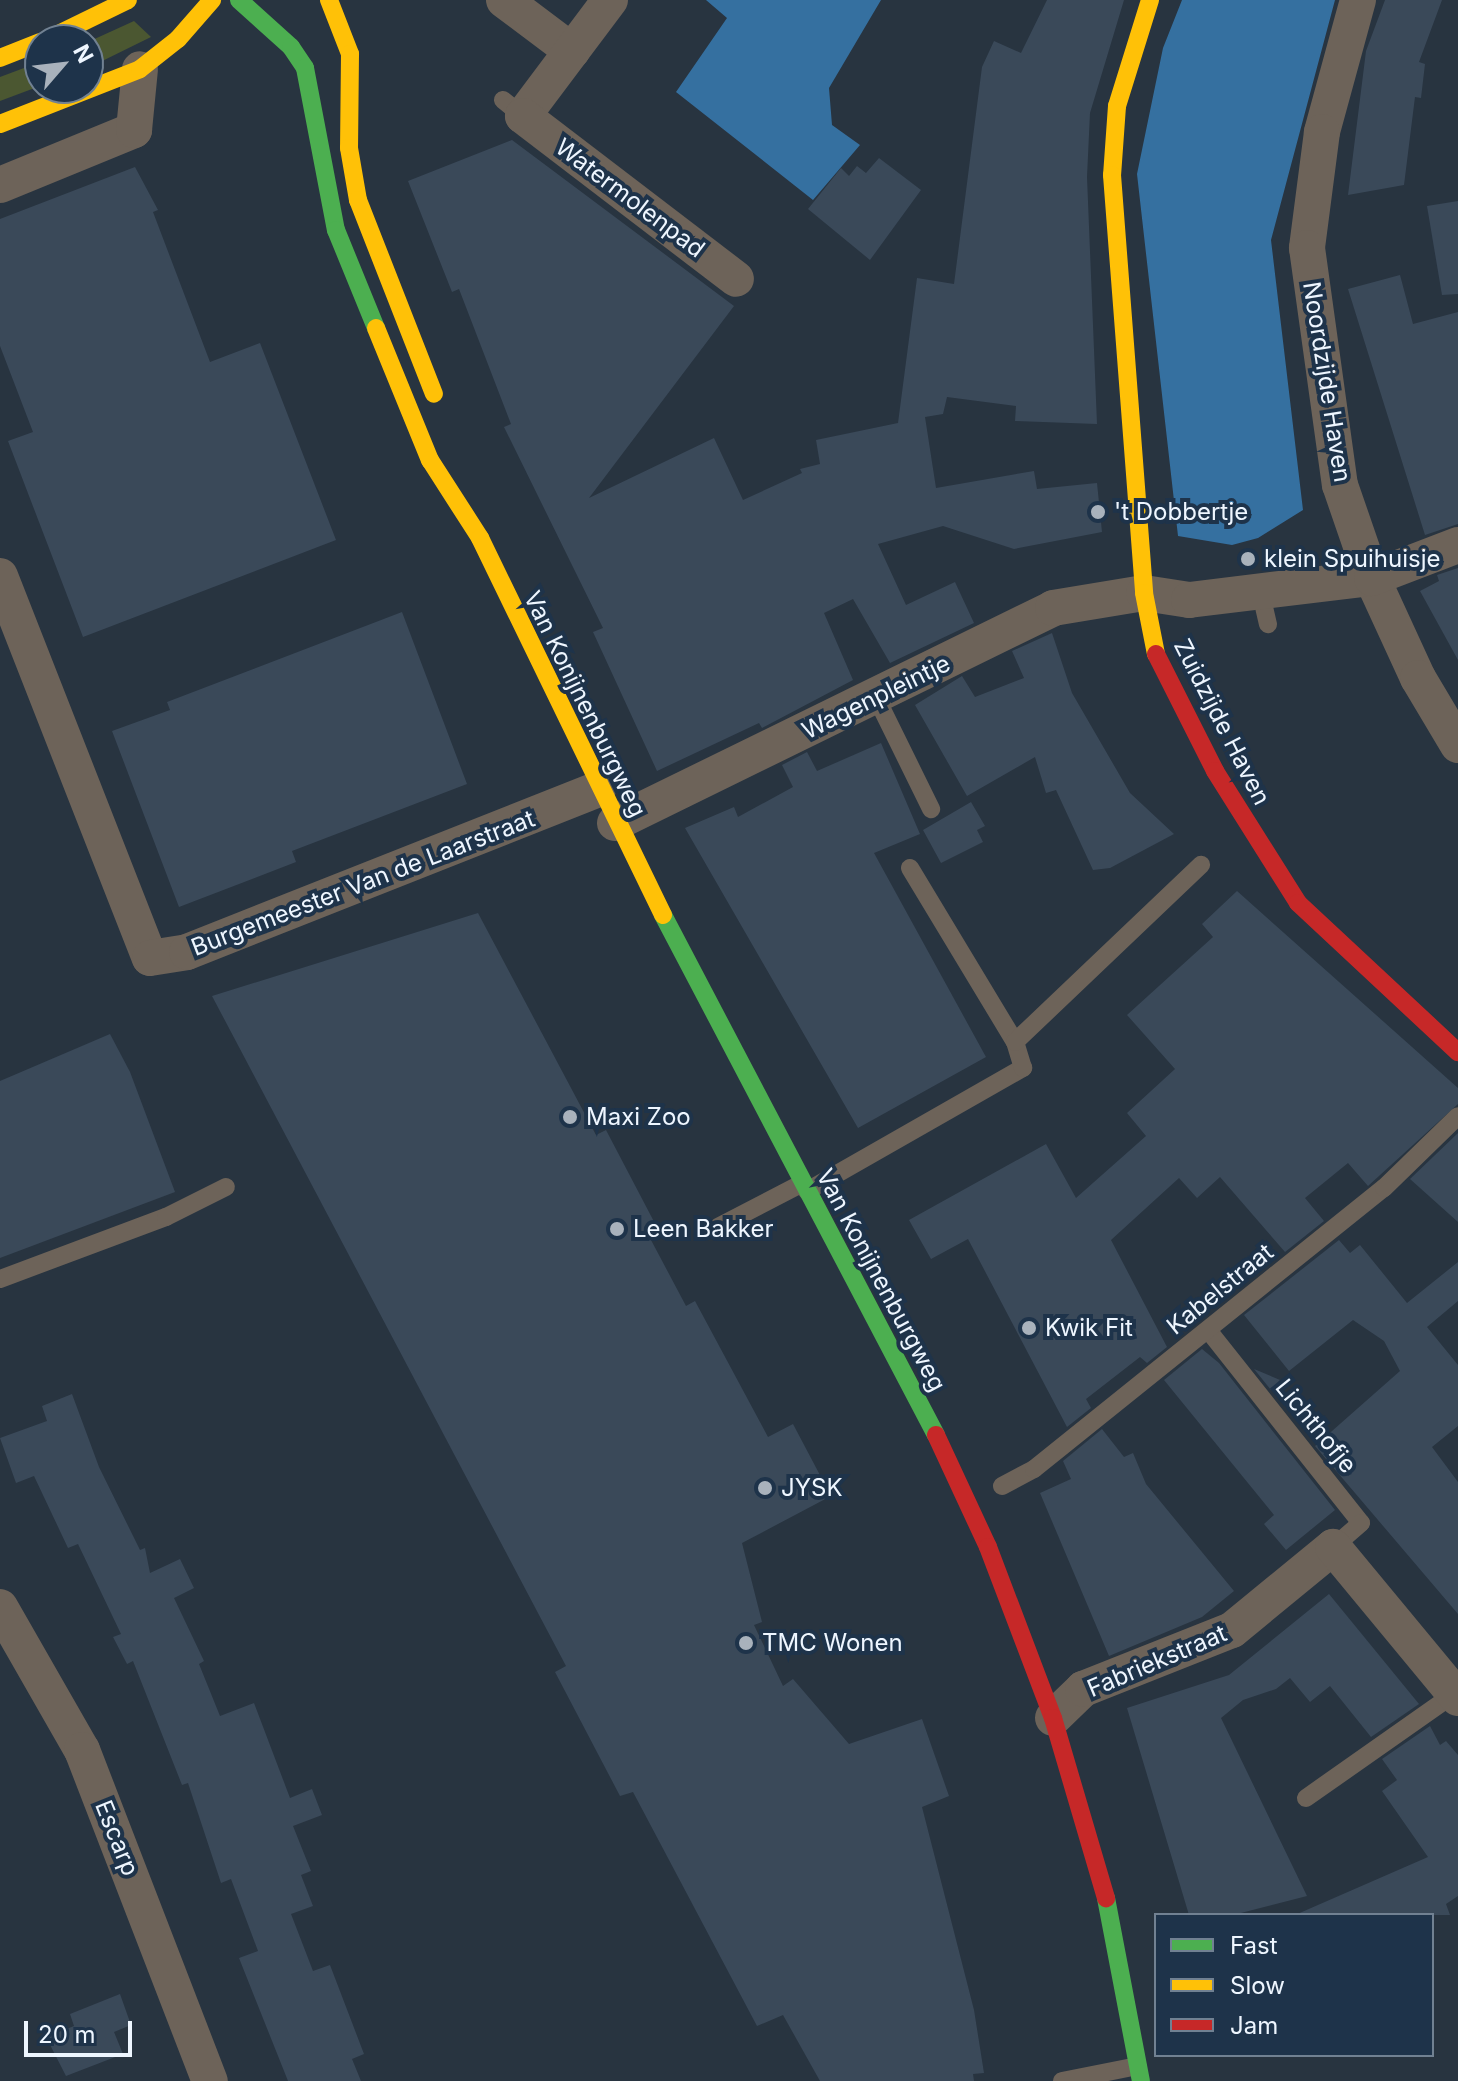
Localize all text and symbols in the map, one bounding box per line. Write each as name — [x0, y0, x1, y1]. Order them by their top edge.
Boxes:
north arrow — [24, 24, 104, 104]
text: N — [68, 40, 99, 67]
street label: Watermolenpad — [550, 133, 710, 263]
street label: Noordzijde Haven — [1297, 280, 1357, 484]
place label: 't Dobbertje — [1114, 498, 1248, 526]
marker: 't Dobbertje — [1089, 503, 1107, 521]
place label: klein Spuihuisje — [1264, 545, 1440, 573]
marker: klein Spuihuisje — [1239, 550, 1257, 568]
street label: Van Konijnenburgweg — [518, 586, 652, 822]
street label: Zuidzijde Haven — [1168, 634, 1276, 810]
street label: Wagenpleintje — [797, 649, 955, 745]
street label: Burgemeester Van de Laarstraat — [187, 804, 539, 962]
place label: Maxi Zoo — [586, 1103, 691, 1131]
marker: Maxi Zoo — [561, 1108, 579, 1126]
street label: Van Konijnenburgweg — [810, 1164, 952, 1396]
place label: Leen Bakker — [633, 1215, 773, 1243]
marker: Leen Bakker — [608, 1220, 626, 1238]
street label: Kabelstraat — [1161, 1237, 1279, 1341]
place label: Kwik Fit — [1045, 1314, 1133, 1342]
marker: Kwik Fit — [1020, 1319, 1038, 1337]
street label: Lichthofje — [1269, 1373, 1363, 1479]
place label: JYSK — [781, 1474, 843, 1502]
marker: JYSK — [756, 1479, 774, 1497]
street label: Fabriekstraat — [1083, 1619, 1231, 1703]
place label: TMC Wonen — [762, 1629, 903, 1657]
marker: TMC Wonen — [737, 1634, 755, 1652]
street label: Escarp — [89, 1796, 145, 1880]
legend — [1154, 1913, 1434, 2057]
text: Fast — [1230, 1931, 1278, 1960]
text: Slow — [1230, 1971, 1285, 2000]
scale bar — [28, 2005, 136, 2055]
text: Jam — [1230, 2011, 1278, 2040]
text: 20 m — [38, 2020, 96, 2049]

